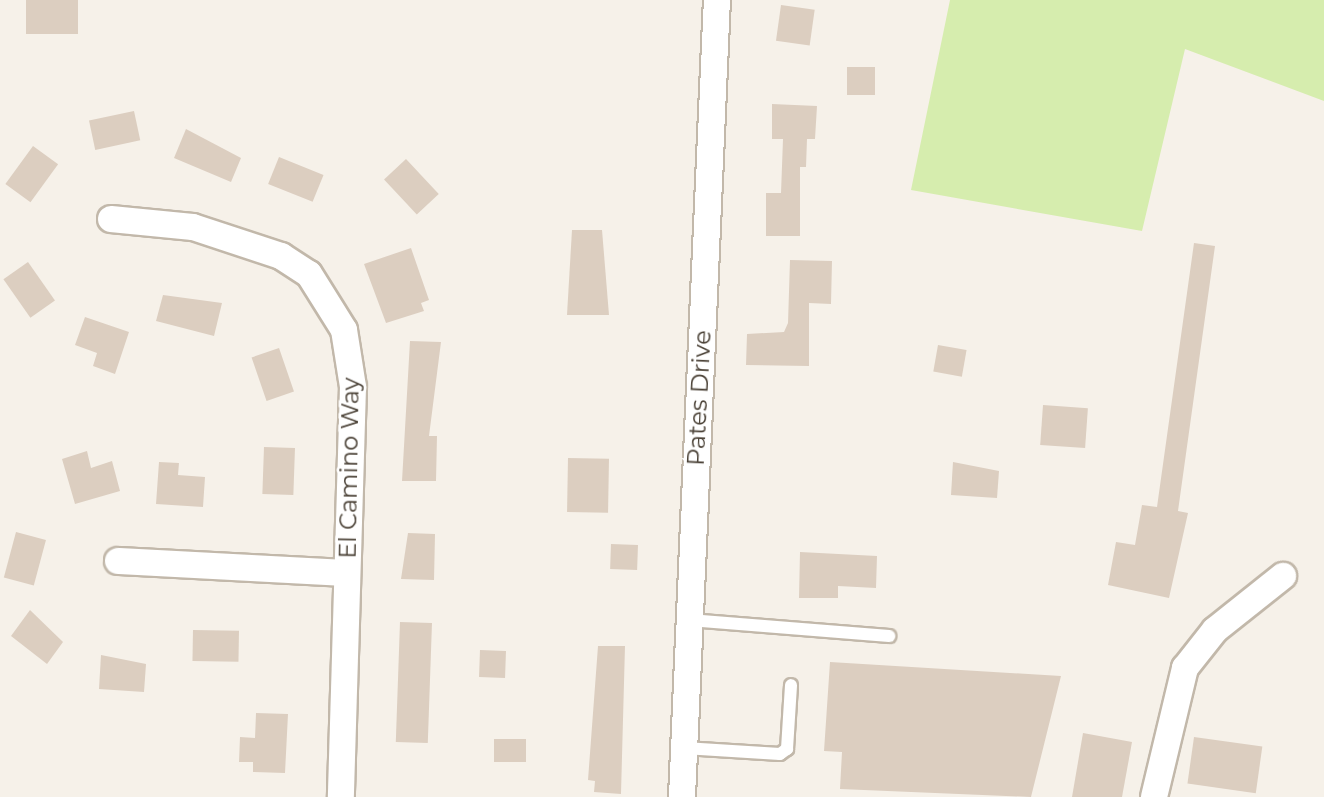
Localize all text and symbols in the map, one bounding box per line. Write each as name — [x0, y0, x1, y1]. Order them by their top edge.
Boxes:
street label: Pates Drive — [681, 329, 717, 467]
street label: El Camino Way — [333, 377, 365, 559]

